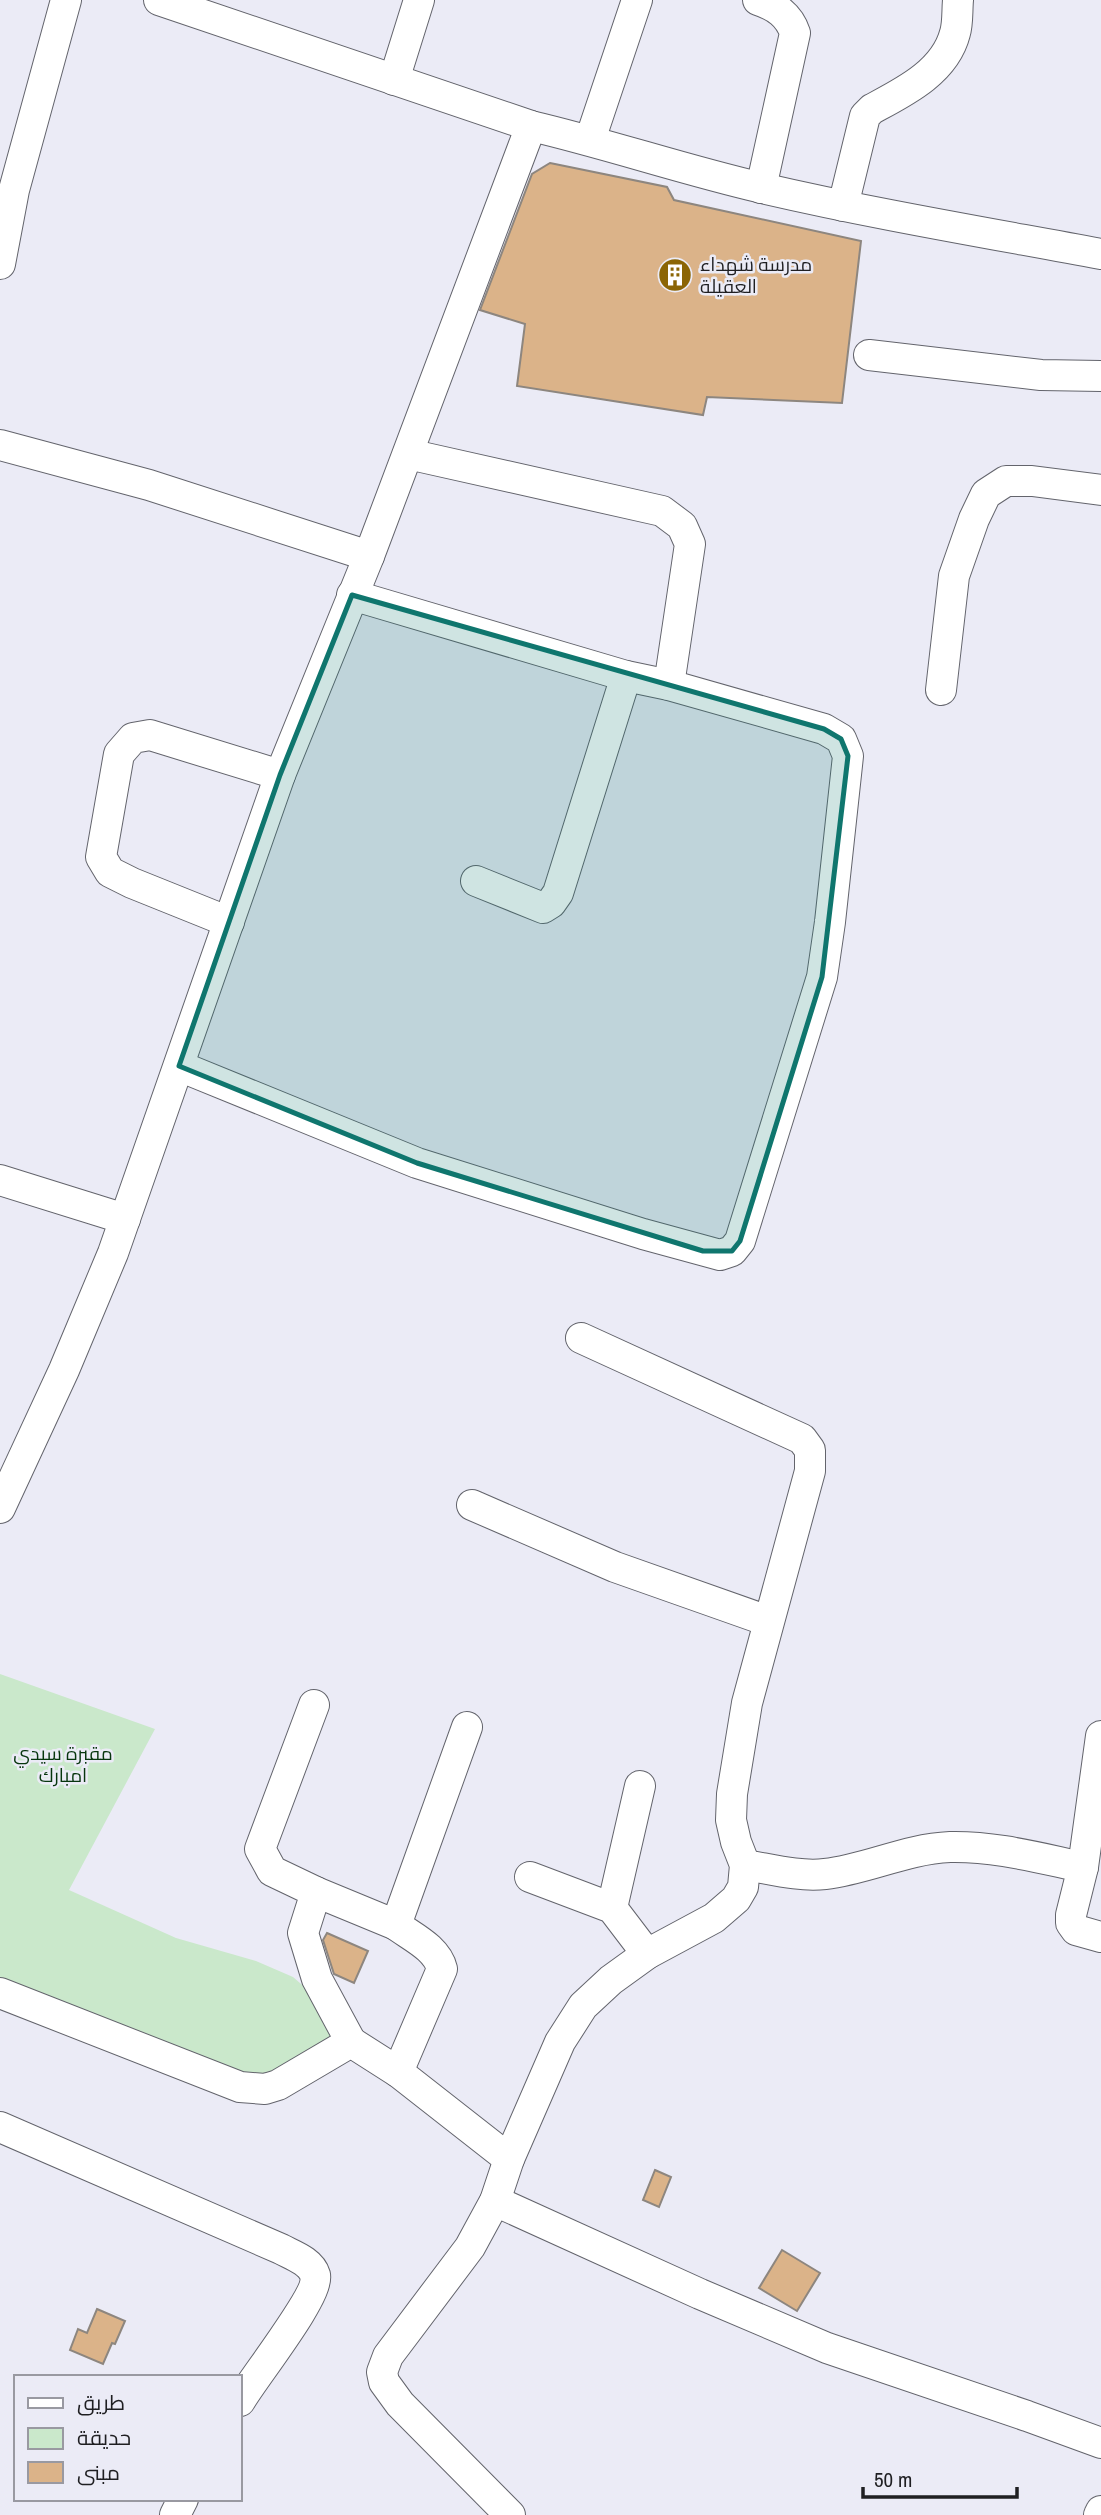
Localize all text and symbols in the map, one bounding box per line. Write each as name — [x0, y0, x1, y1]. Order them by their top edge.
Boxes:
place label: مدرسة شهداء العقيلة — [700, 251, 812, 299]
building icon: مدرسة شهداء العقيلة — [656, 256, 694, 294]
park label: مقبرة سيدي امبارك — [13, 1740, 113, 1788]
legend — [14, 2375, 242, 2501]
text: طريق — [77, 2388, 125, 2417]
text: حديقة — [77, 2423, 131, 2452]
scale bar — [863, 2456, 1017, 2500]
text: مبنى — [77, 2458, 120, 2487]
text: 50 m — [874, 2465, 912, 2494]

